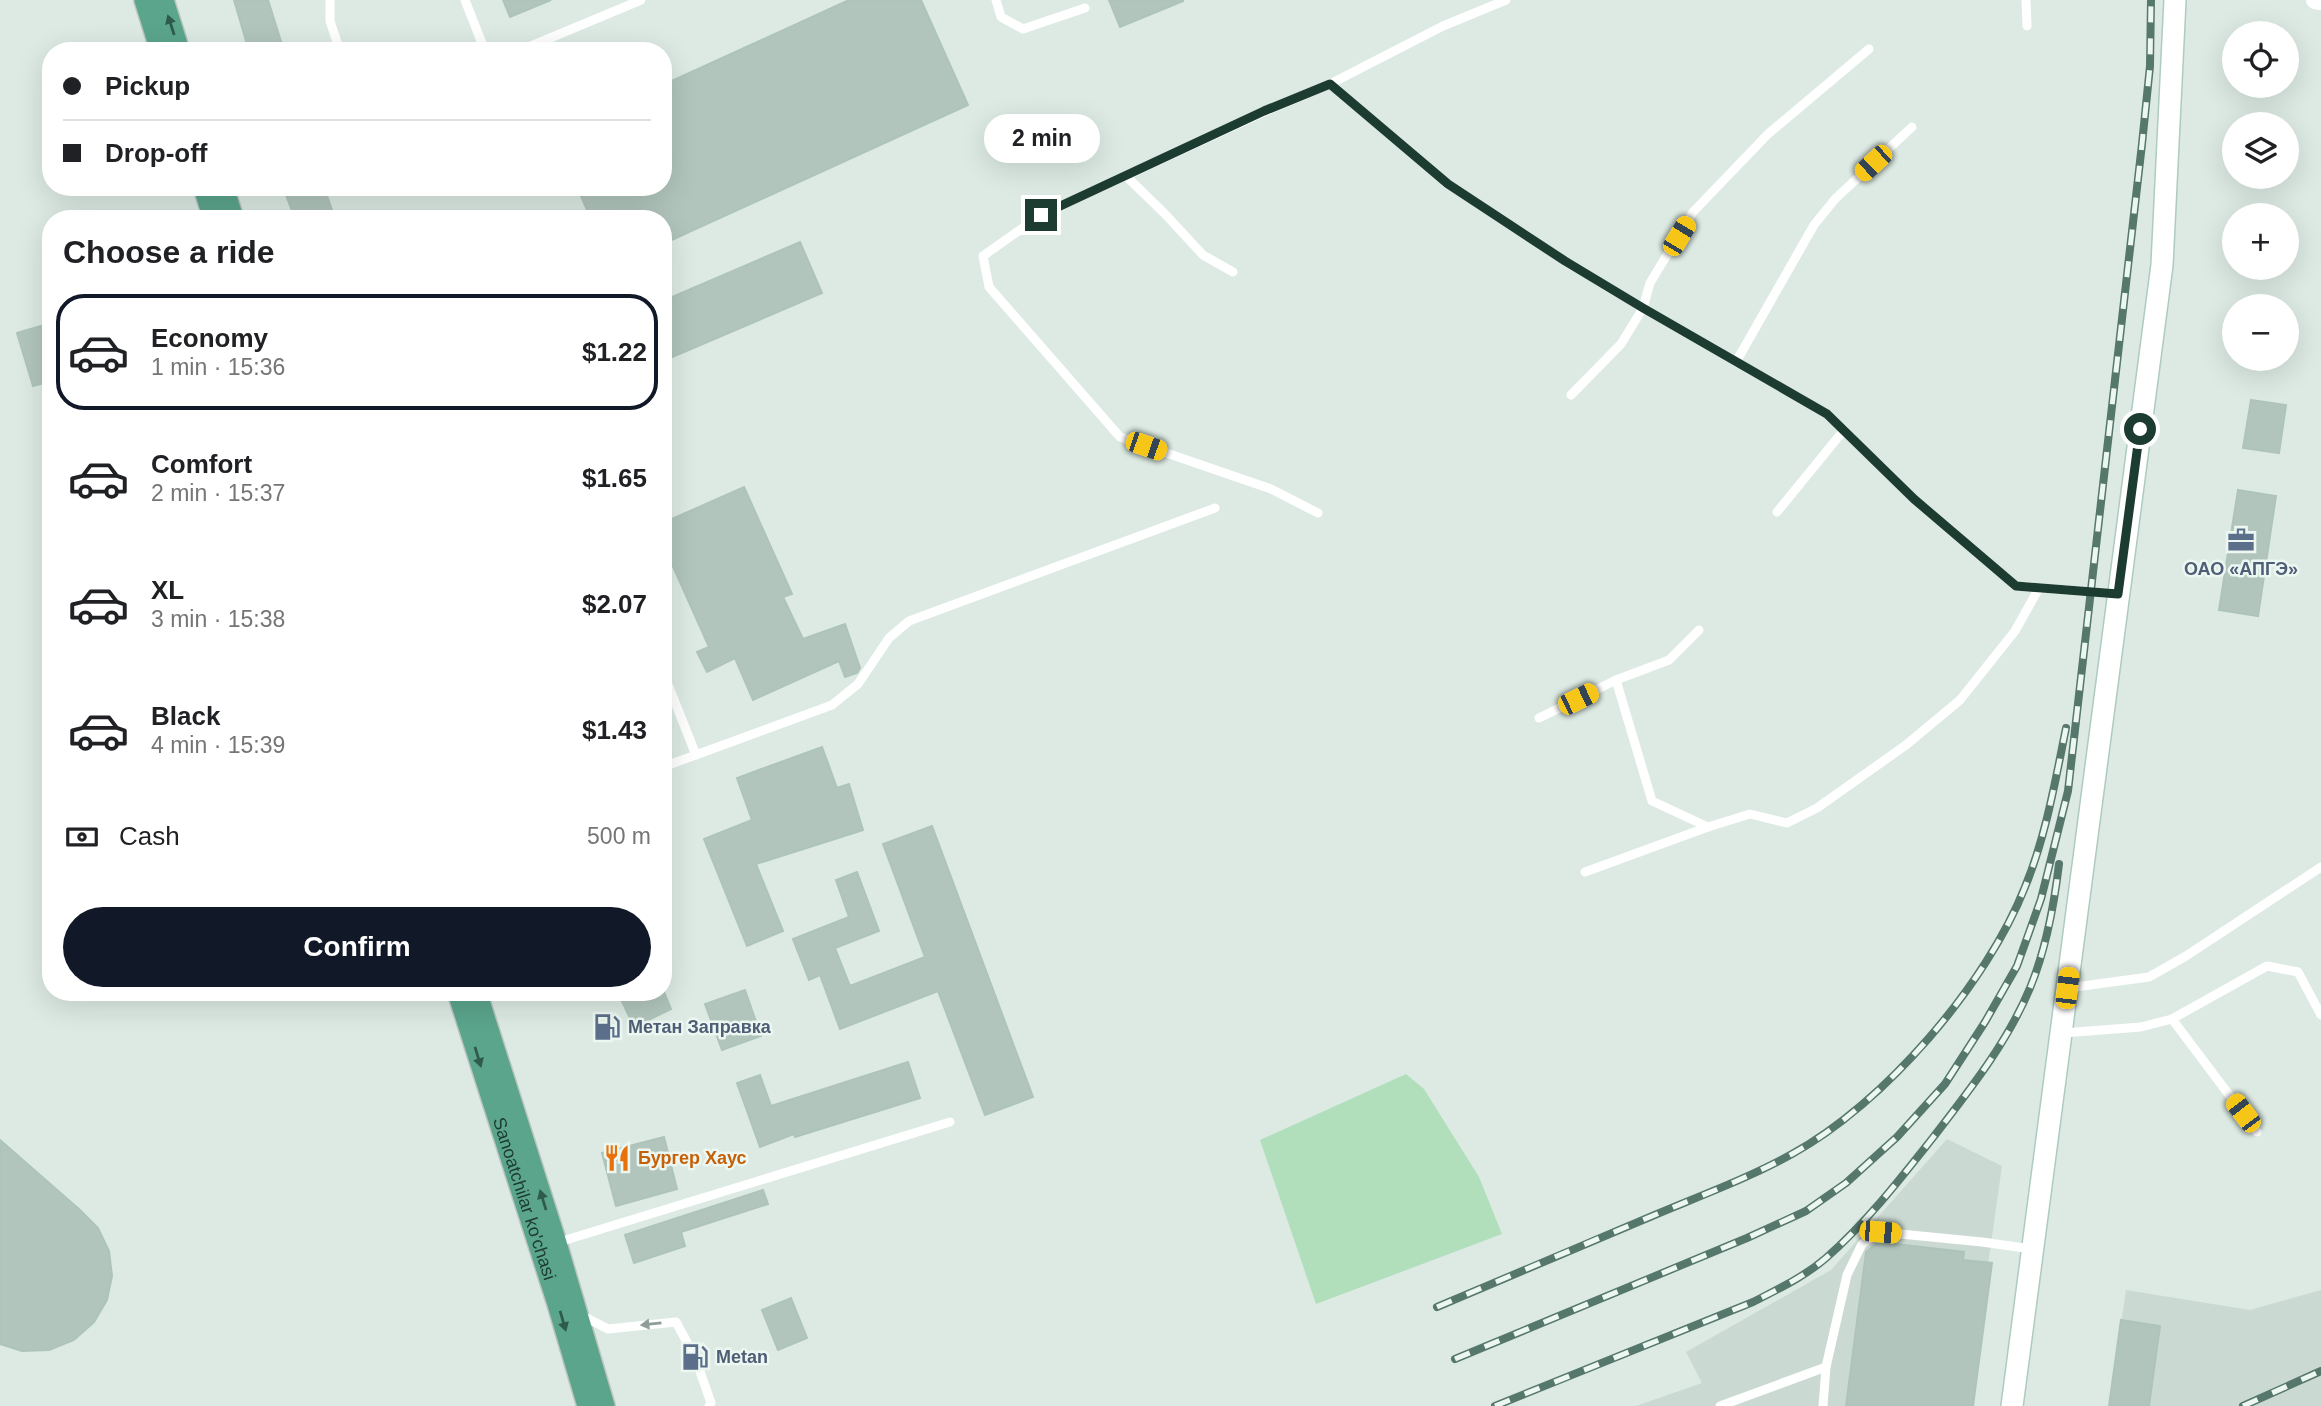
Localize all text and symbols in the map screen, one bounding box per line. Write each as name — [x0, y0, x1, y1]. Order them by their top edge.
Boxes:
one-way arrow — [166, 15, 176, 36]
map controls — [2222, 21, 2299, 371]
button: locate — [2222, 21, 2299, 98]
text: Pickup — [105, 71, 190, 101]
button: layers — [2222, 112, 2299, 189]
callout: 2 min — [983, 114, 1099, 162]
text: 2 min — [1012, 125, 1072, 151]
text: Drop-off — [105, 138, 208, 168]
car — [1851, 141, 1896, 185]
route end — [1025, 199, 1057, 231]
button: + — [2222, 203, 2299, 280]
car — [1660, 213, 1699, 259]
text: Choose a ride — [63, 234, 275, 270]
button: − — [2222, 294, 2299, 371]
icon: car — [67, 321, 130, 384]
text: Economy — [151, 323, 268, 353]
text: $1.22 — [582, 337, 647, 367]
text: 1 min · 15:36 — [151, 354, 285, 380]
route start — [2124, 413, 2156, 445]
car — [1123, 429, 1170, 463]
icon: car — [67, 447, 130, 510]
text: Comfort — [151, 449, 252, 479]
text: $1.65 — [582, 463, 647, 493]
text: 2 min · 15:37 — [151, 480, 285, 506]
office icon: ОАО «АПГЭ» — [2226, 525, 2256, 555]
place label: ОАО «АПГЭ» — [2184, 559, 2298, 579]
icon: car — [67, 573, 130, 636]
text: XL — [151, 575, 184, 605]
text: $2.07 — [582, 589, 647, 619]
text: 3 min · 15:38 — [151, 606, 285, 632]
car — [1555, 680, 1602, 718]
icon: car — [67, 699, 130, 762]
text: Black — [151, 701, 220, 731]
text: $1.43 — [582, 715, 647, 745]
text: 4 min · 15:39 — [151, 732, 285, 758]
icon: cash — [63, 818, 101, 856]
text: Cash — [119, 821, 180, 851]
text: 500 m — [587, 823, 651, 849]
button: Confirm — [63, 907, 651, 987]
car — [2055, 966, 2080, 1010]
fuel station icon: Метан Заправка — [592, 1012, 622, 1042]
place label: Метан Заправка — [628, 1017, 772, 1037]
one-way arrow — [473, 1047, 484, 1068]
car — [2222, 1090, 2265, 1136]
street label: Sanoatchilar ko'chasi — [489, 1115, 560, 1282]
restaurant icon: Бургер Хаус — [602, 1143, 632, 1173]
place label: Бургер Хаус — [638, 1148, 747, 1168]
one-way arrow — [537, 1189, 547, 1210]
car — [1859, 1220, 1902, 1244]
one-way arrow — [558, 1310, 568, 1331]
one-way arrow — [640, 1319, 662, 1330]
fuel station icon: Metan — [680, 1342, 710, 1372]
place label: Metan — [716, 1347, 768, 1367]

